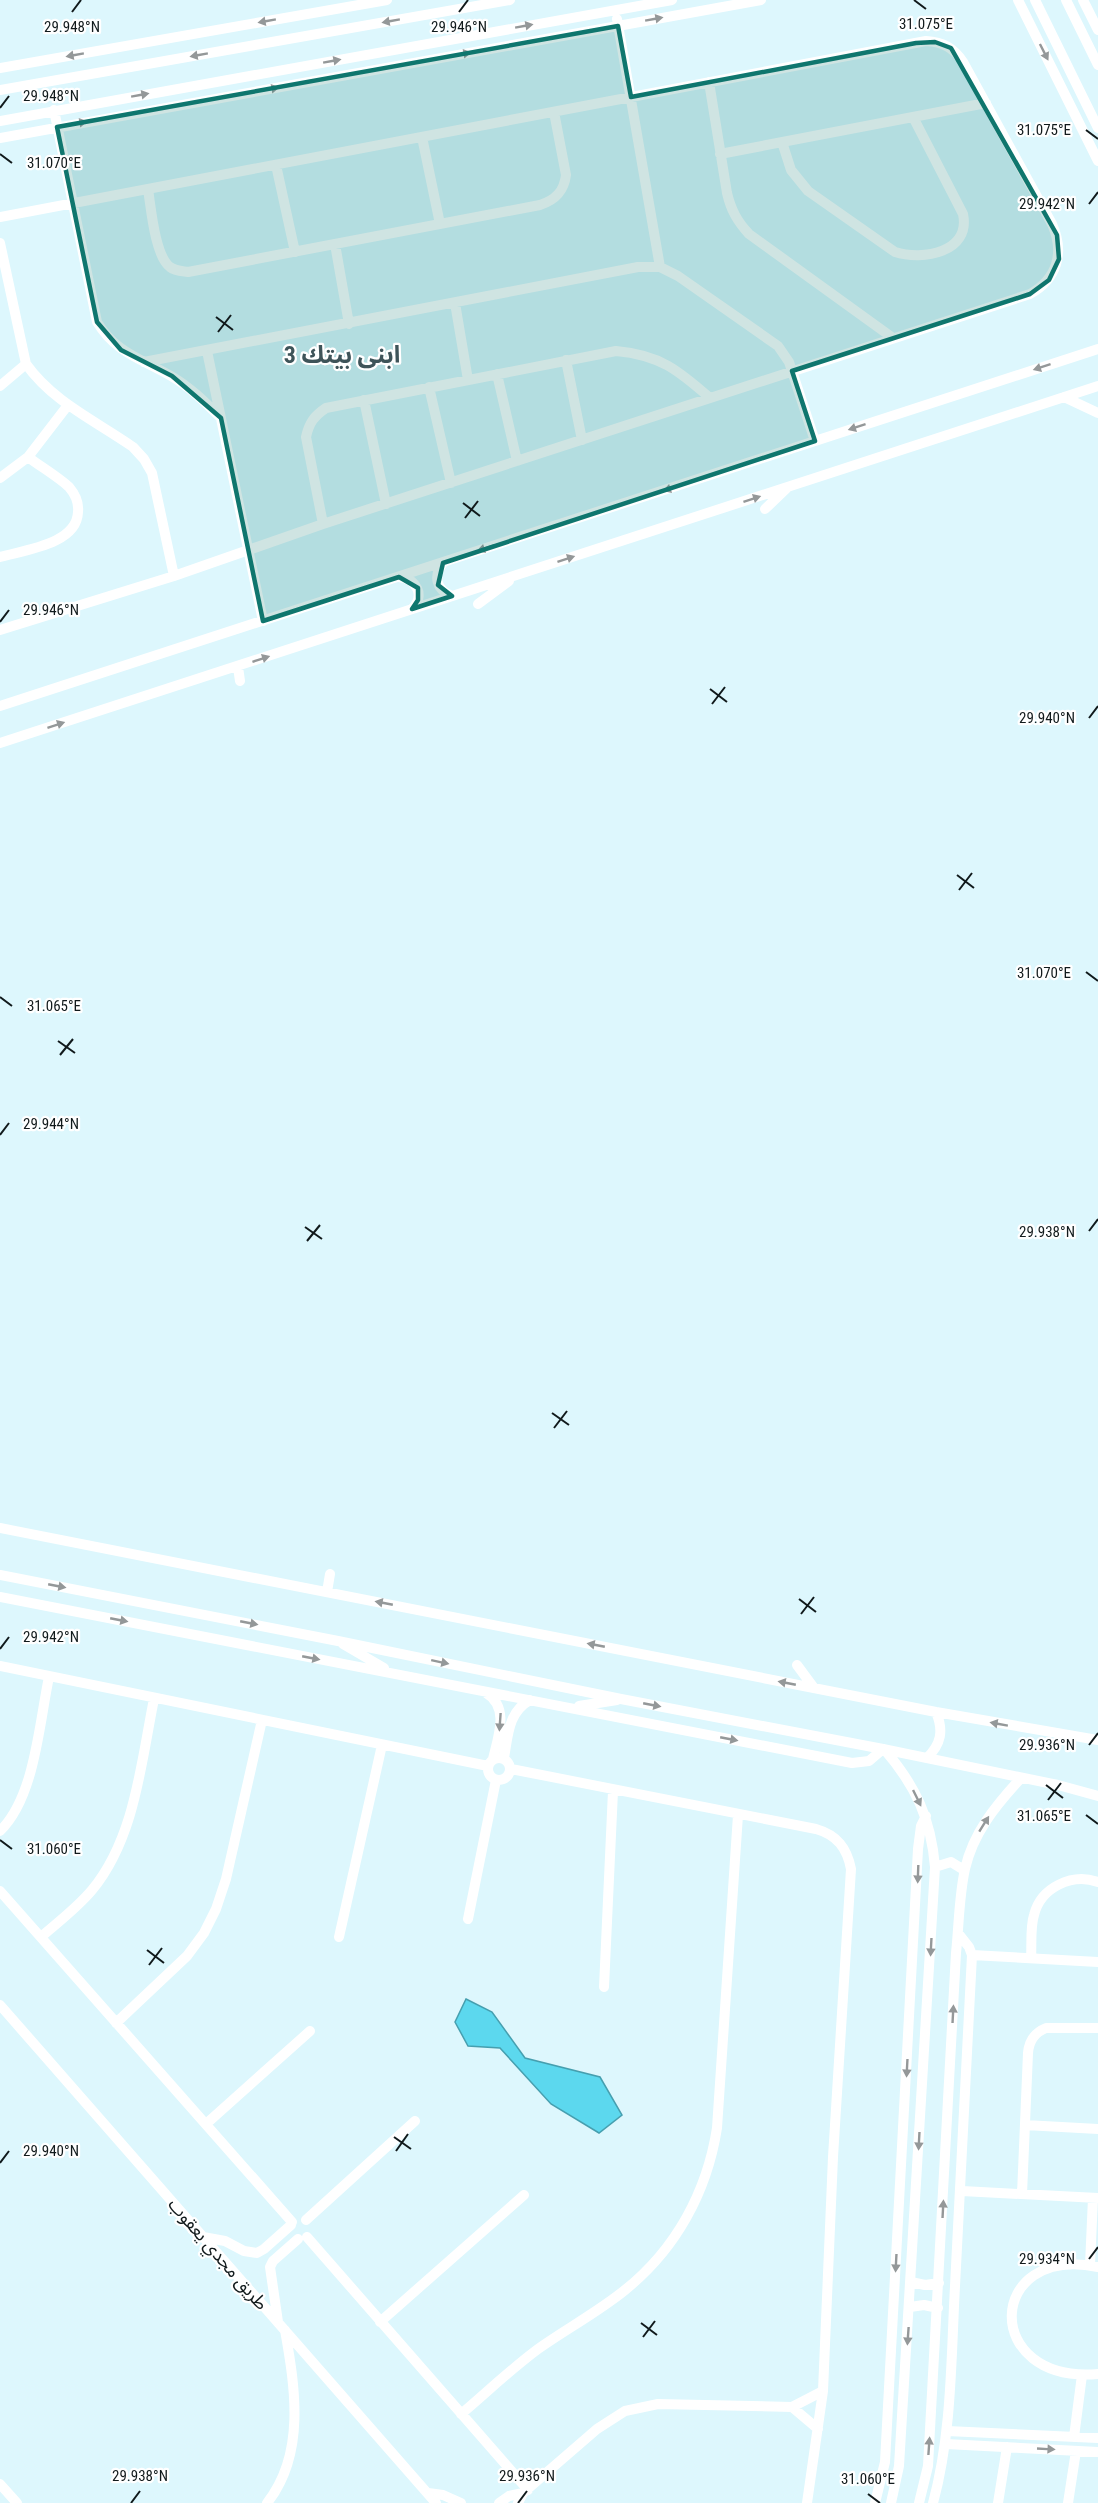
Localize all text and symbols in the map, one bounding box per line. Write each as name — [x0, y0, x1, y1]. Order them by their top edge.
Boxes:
one-way arrow — [645, 15, 664, 24]
text: 31.075°E — [899, 15, 953, 33]
one-way arrow — [257, 17, 276, 26]
one-way arrow — [381, 17, 400, 26]
text: 29.948°N — [44, 18, 100, 36]
text: 29.946°N — [431, 18, 487, 36]
one-way arrow — [515, 22, 534, 31]
one-way arrow — [1040, 44, 1049, 61]
one-way arrow — [453, 49, 472, 58]
one-way arrow — [65, 51, 84, 60]
one-way arrow — [189, 51, 208, 60]
one-way arrow — [323, 56, 342, 65]
one-way arrow — [261, 84, 280, 93]
text: 29.948°N — [23, 87, 79, 105]
one-way arrow — [131, 90, 150, 99]
one-way arrow — [69, 119, 88, 128]
text: 31.075°E — [1017, 121, 1071, 139]
text: 31.070°E — [27, 154, 81, 172]
text: 29.942°N — [1019, 195, 1075, 213]
district label: ابنى بيتك 3 — [284, 341, 400, 369]
one-way arrow — [1033, 362, 1051, 372]
one-way arrow — [848, 423, 866, 433]
one-way arrow — [663, 484, 681, 493]
one-way arrow — [743, 494, 761, 503]
one-way arrow — [477, 544, 495, 554]
one-way arrow — [557, 554, 575, 563]
text: 29.946°N — [23, 601, 79, 619]
one-way arrow — [252, 654, 270, 663]
text: 29.940°N — [1019, 709, 1075, 727]
one-way arrow — [47, 720, 65, 729]
text: 31.070°E — [1017, 964, 1071, 982]
text: 31.065°E — [27, 997, 81, 1015]
text: 29.944°N — [23, 1115, 79, 1133]
text: 29.938°N — [1019, 1223, 1075, 1241]
one-way arrow — [48, 1582, 67, 1591]
one-way arrow — [374, 1598, 393, 1607]
one-way arrow — [110, 1616, 129, 1625]
one-way arrow — [240, 1619, 259, 1628]
text: 29.942°N — [23, 1628, 79, 1646]
one-way arrow — [586, 1640, 605, 1649]
one-way arrow — [301, 1654, 320, 1663]
one-way arrow — [431, 1658, 450, 1667]
one-way arrow — [778, 1677, 796, 1687]
one-way arrow — [642, 1701, 661, 1710]
one-way arrow — [495, 1712, 504, 1731]
one-way arrow — [989, 1719, 1008, 1728]
one-way arrow — [720, 1735, 739, 1744]
text: 29.936°N — [1019, 1736, 1075, 1754]
one-way arrow — [913, 1789, 922, 1806]
text: 31.065°E — [1017, 1807, 1071, 1825]
one-way arrow — [978, 1816, 989, 1832]
text: 31.060°E — [27, 1840, 81, 1858]
one-way arrow — [913, 1864, 922, 1883]
one-way arrow — [926, 1937, 935, 1956]
one-way arrow — [949, 2005, 958, 2024]
one-way arrow — [902, 2059, 912, 2078]
one-way arrow — [915, 2132, 924, 2151]
text: 29.940°N — [23, 2142, 79, 2160]
street label: طريق مجدي يعقوب — [162, 2194, 273, 2316]
one-way arrow — [938, 2200, 947, 2219]
text: 29.934°N — [1019, 2250, 1075, 2268]
one-way arrow — [892, 2254, 901, 2273]
one-way arrow — [903, 2326, 912, 2345]
one-way arrow — [925, 2436, 934, 2455]
one-way arrow — [1037, 2444, 1056, 2453]
text: 29.938°N — [112, 2467, 168, 2485]
text: 29.936°N — [499, 2467, 555, 2485]
text: 31.060°E — [841, 2470, 895, 2488]

